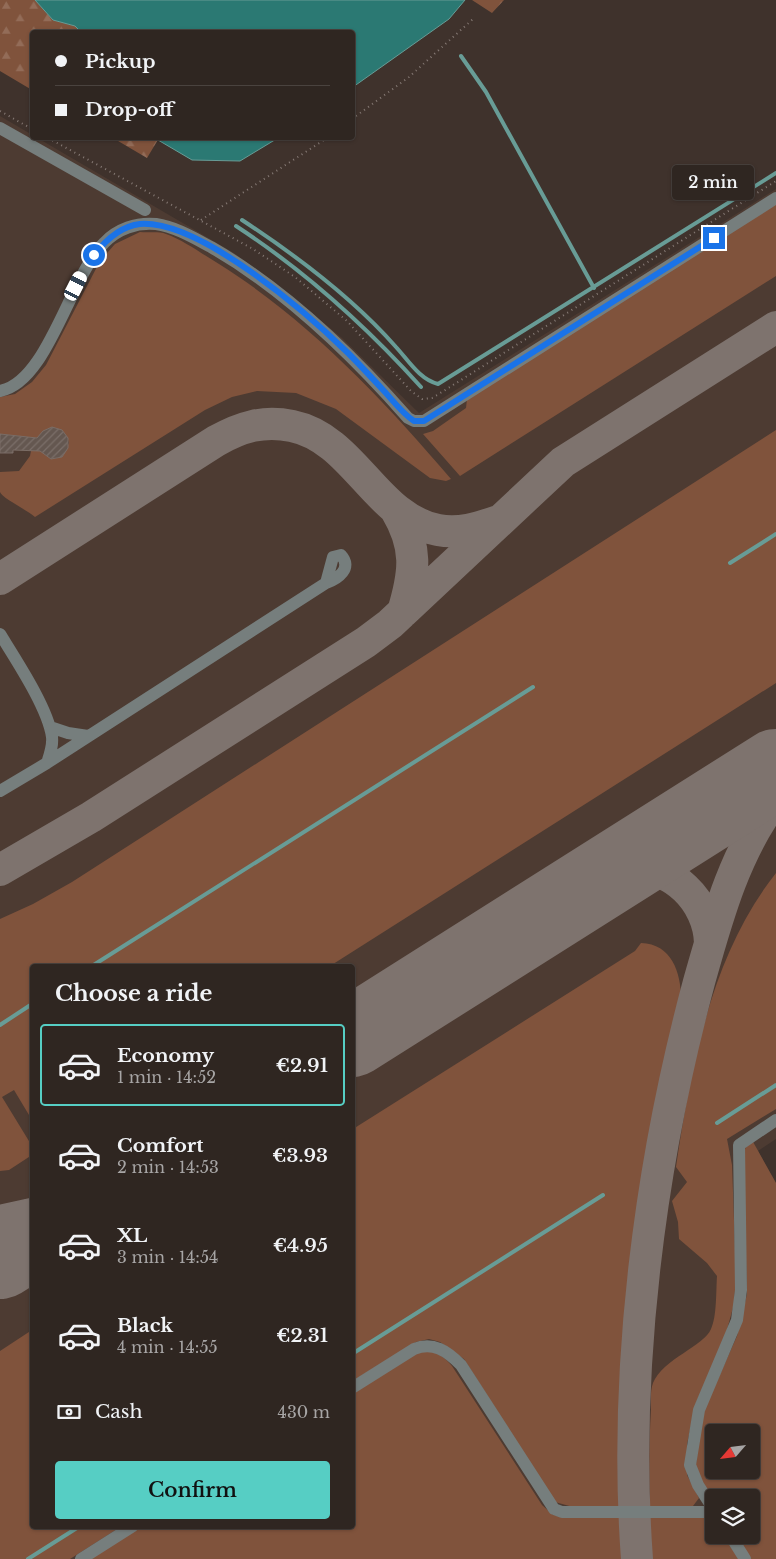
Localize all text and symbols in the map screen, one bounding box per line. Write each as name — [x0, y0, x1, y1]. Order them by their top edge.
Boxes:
text: Pickup — [85, 50, 156, 73]
text: Drop-off — [85, 98, 174, 121]
callout: 2 min — [673, 166, 755, 200]
text: 2 min — [688, 172, 738, 192]
route end — [703, 227, 725, 249]
route start — [83, 244, 105, 266]
car — [62, 269, 89, 303]
text: Choose a ride — [55, 980, 212, 1007]
icon: car — [57, 1043, 102, 1088]
text: Economy — [117, 1044, 214, 1067]
text: €2.91 — [276, 1054, 328, 1077]
text: 1 min · 14:52 — [117, 1067, 216, 1087]
icon: car — [57, 1133, 102, 1178]
text: Comfort — [117, 1134, 204, 1157]
text: €3.93 — [272, 1144, 328, 1167]
text: 2 min · 14:53 — [117, 1157, 219, 1177]
icon: car — [57, 1223, 102, 1268]
text: XL — [117, 1224, 147, 1247]
text: €4.95 — [273, 1234, 328, 1257]
text: 3 min · 14:54 — [117, 1247, 218, 1267]
icon: car — [57, 1313, 102, 1358]
text: Black — [117, 1314, 173, 1337]
text: €2.31 — [276, 1324, 328, 1347]
text: 4 min · 14:55 — [117, 1337, 218, 1357]
icon: cash — [55, 1398, 83, 1426]
text: Cash — [95, 1400, 142, 1423]
text: 430 m — [278, 1402, 330, 1422]
north arrow — [705, 1424, 760, 1479]
map controls — [705, 1424, 760, 1544]
button: Confirm — [55, 1461, 330, 1519]
button: layers — [705, 1489, 760, 1544]

